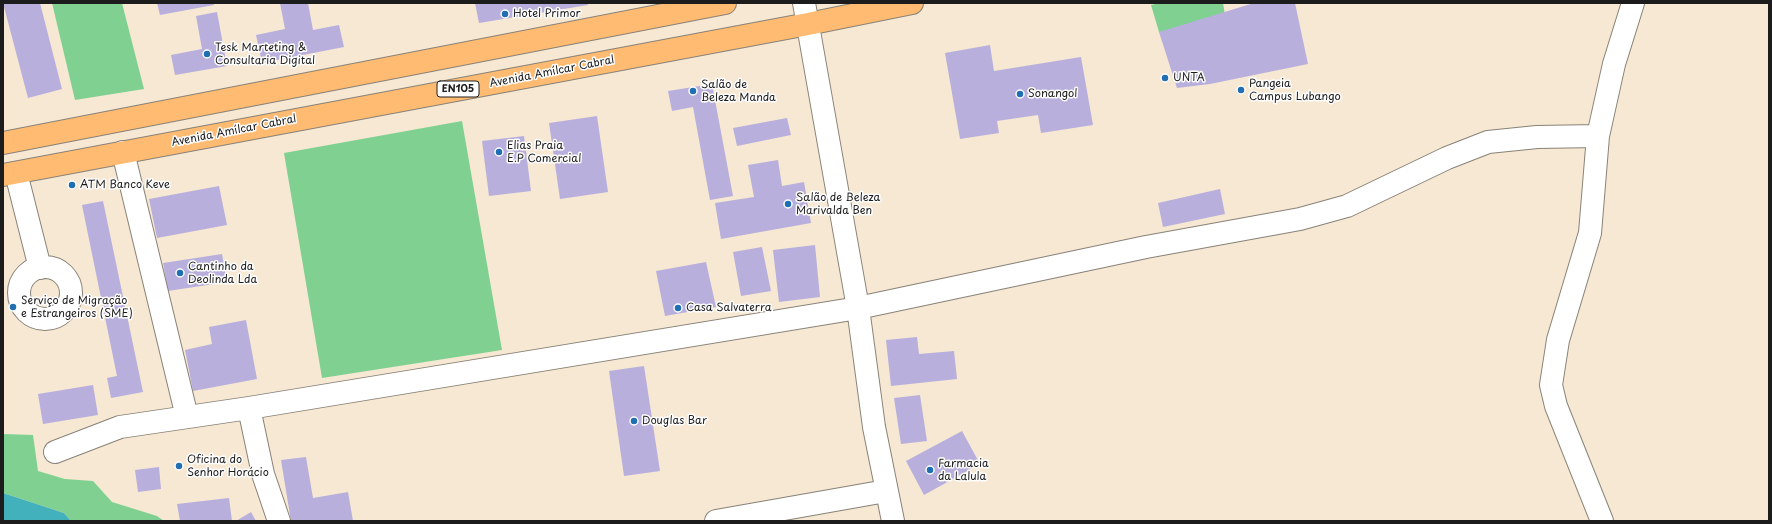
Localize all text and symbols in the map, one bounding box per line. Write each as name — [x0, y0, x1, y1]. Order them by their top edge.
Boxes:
place label: Hotel Primor — [513, 7, 581, 21]
marker: Hotel Primor — [500, 9, 510, 19]
place label: Tesk Marteting & Consultaria Digital — [215, 41, 315, 67]
marker: Tesk Marteting & Consultaria Digital — [202, 49, 212, 59]
street label: Avenida Amílcar Cabral — [488, 53, 616, 91]
place label: UNTA — [1173, 71, 1205, 85]
marker: UNTA — [1160, 73, 1170, 83]
place label: Pangeia Campus Lubango — [1249, 77, 1341, 103]
place label: Salão de Beleza Manda — [701, 78, 776, 104]
road number: EN105 — [437, 81, 479, 97]
marker: Pangeia Campus Lubango — [1236, 85, 1246, 95]
marker: Salão de Beleza Manda — [688, 86, 698, 96]
place label: Sonangol — [1028, 87, 1077, 101]
marker: Sonangol — [1015, 89, 1025, 99]
street label: Avenida Amílcar Cabral — [170, 112, 298, 150]
place label: Elias Praia E.P Comercial — [507, 139, 581, 165]
marker: Elias Praia E.P Comercial — [494, 147, 504, 157]
place label: ATM Banco Keve — [80, 178, 170, 192]
marker: ATM Banco Keve — [67, 180, 77, 190]
place label: Salão de Beleza Marivalda Ben — [796, 191, 880, 217]
marker: Salão de Beleza Marivalda Ben — [783, 199, 793, 209]
place label: Cantinho da Deolinda Lda — [188, 260, 257, 286]
marker: Cantinho da Deolinda Lda — [175, 268, 185, 278]
place label: Serviço de Migração e Estrangeiros (SME) — [21, 294, 133, 320]
place label: Casa Salvaterra — [686, 301, 772, 315]
marker: Serviço de Migração e Estrangeiros (SME) — [8, 302, 18, 312]
marker: Casa Salvaterra — [673, 303, 683, 313]
place label: Douglas Bar — [642, 414, 707, 428]
marker: Douglas Bar — [629, 416, 639, 426]
place label: Oficina do Senhor Horácio — [187, 453, 269, 479]
place label: Farmacia da Lalula — [938, 457, 989, 483]
marker: Oficina do Senhor Horácio — [174, 461, 184, 471]
marker: Farmacia da Lalula — [925, 465, 935, 475]

